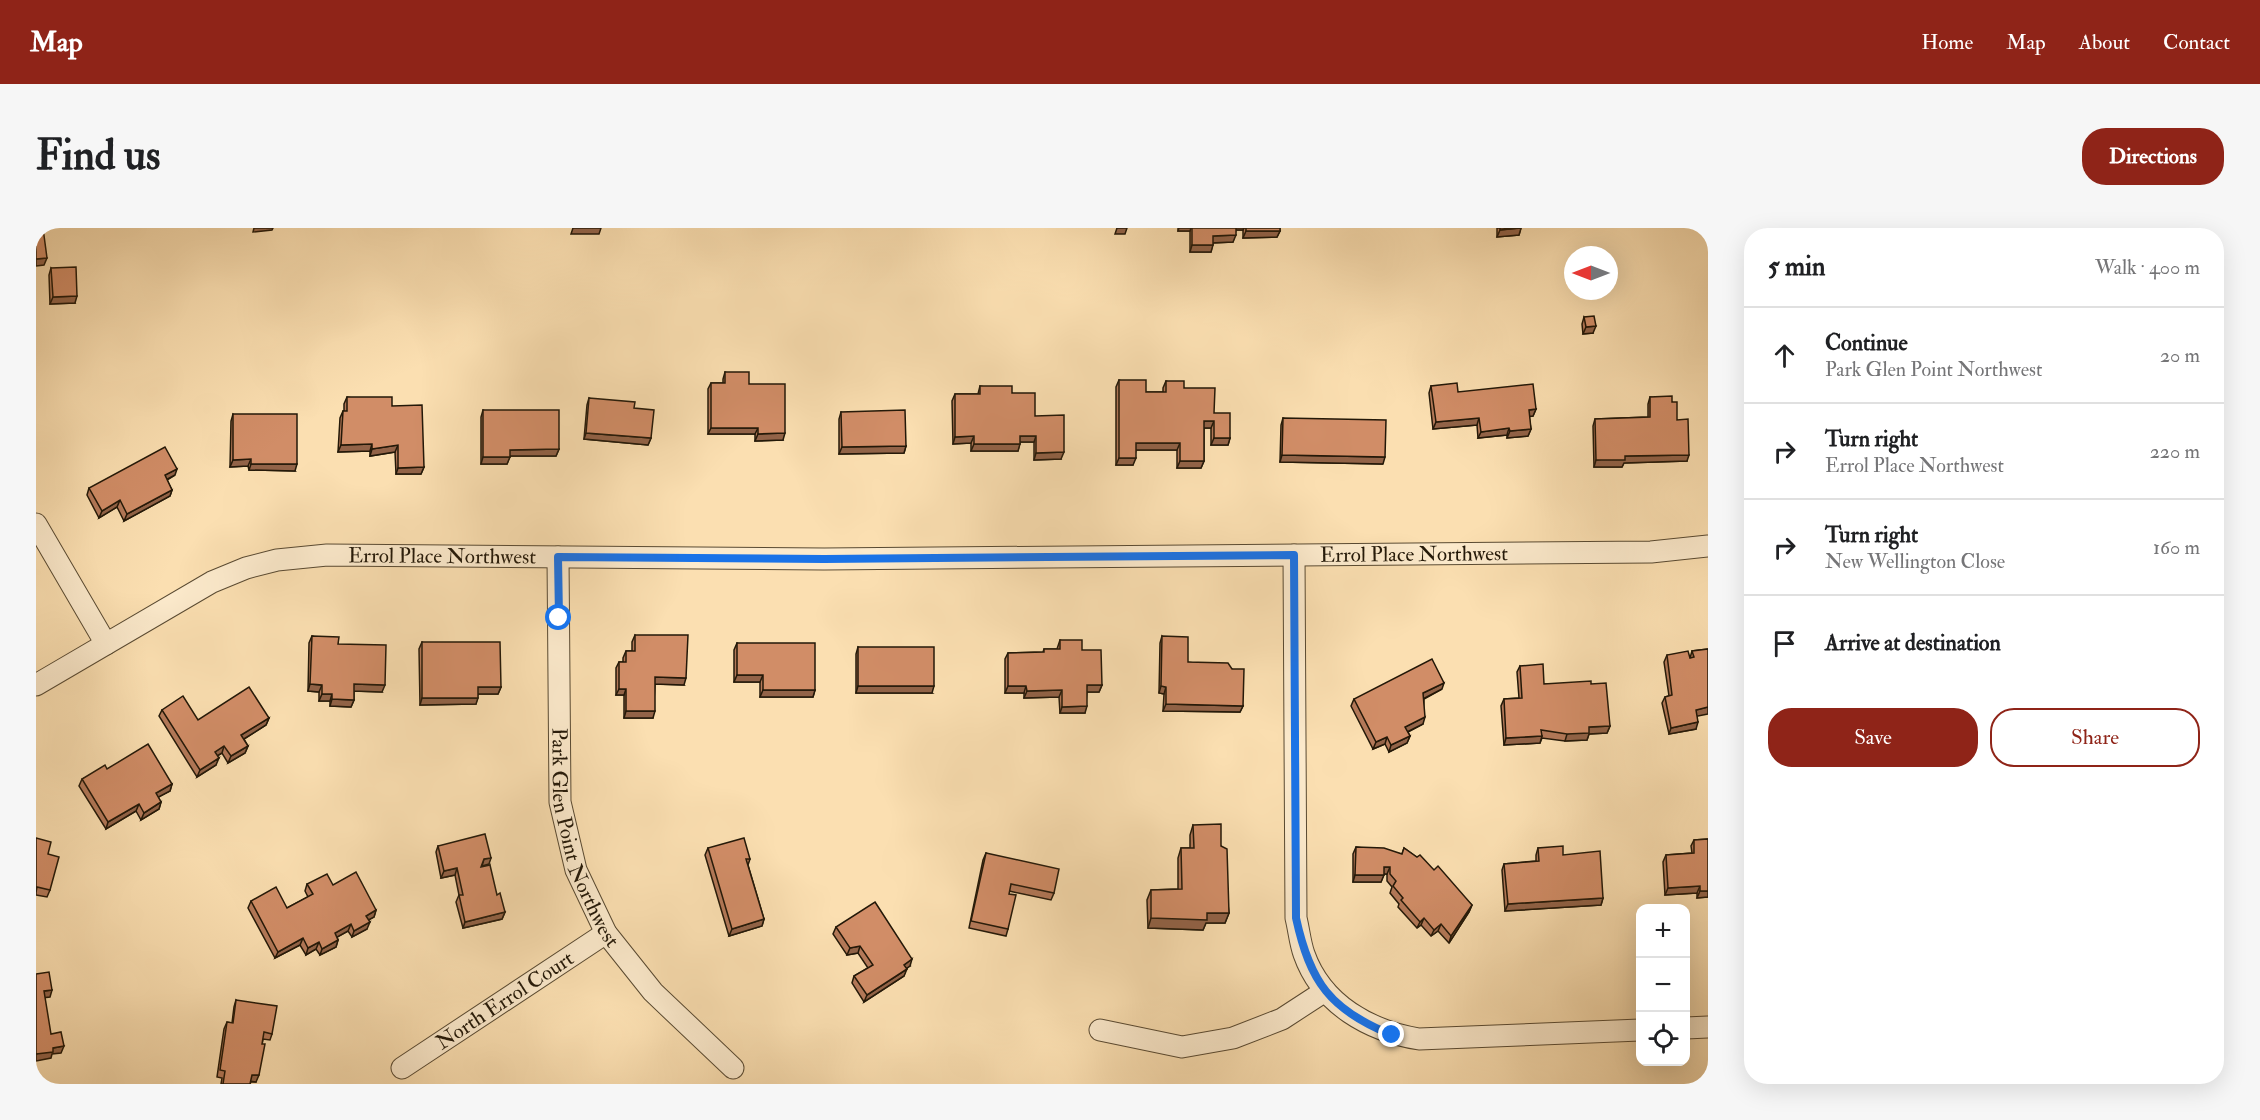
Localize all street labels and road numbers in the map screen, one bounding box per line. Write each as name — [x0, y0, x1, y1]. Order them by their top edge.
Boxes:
street label: Errol Place Northwest — [1320, 540, 1508, 569]
street label: Errol Place Northwest — [348, 542, 536, 571]
street label: Park Glen Point Northwest — [545, 728, 625, 953]
street label: North Errol Court — [431, 945, 579, 1056]

